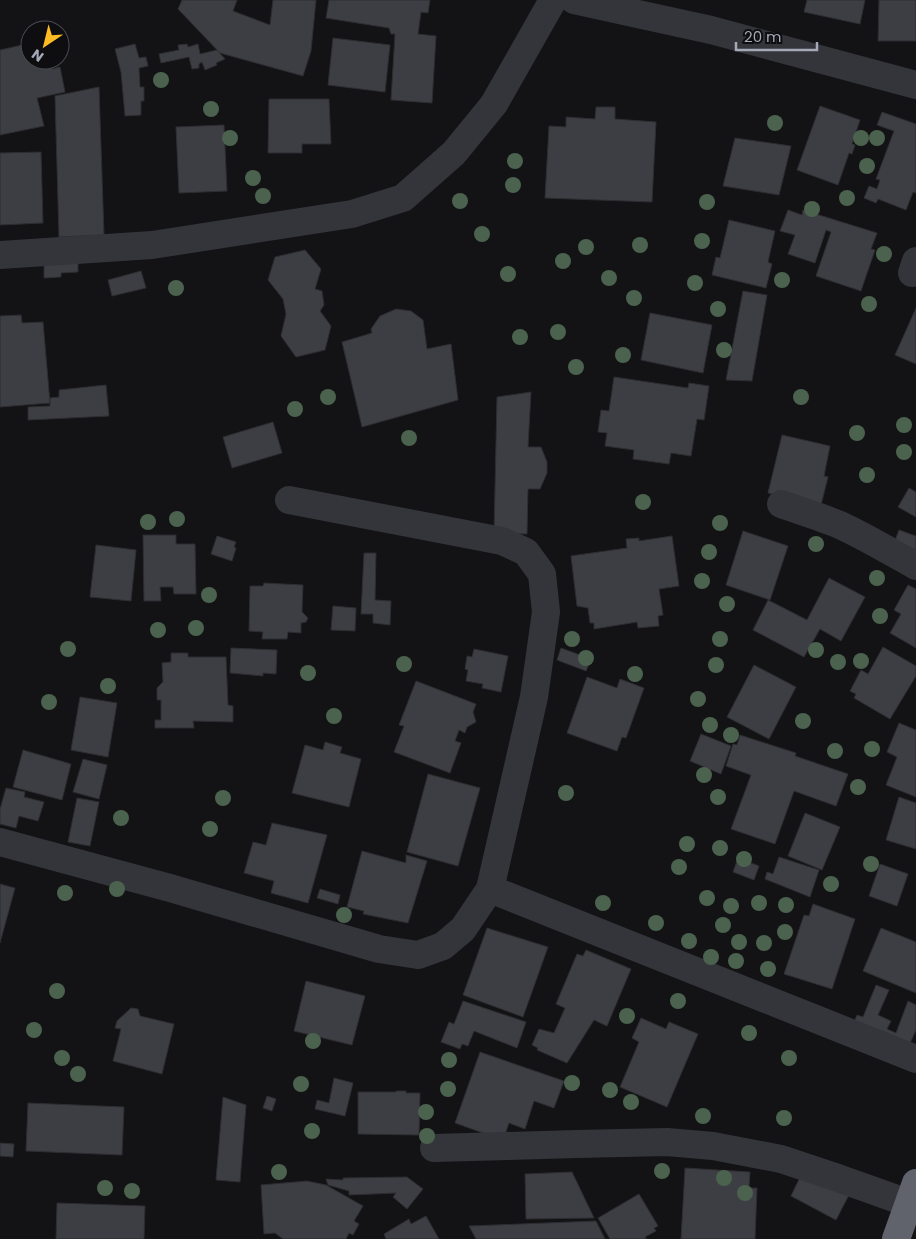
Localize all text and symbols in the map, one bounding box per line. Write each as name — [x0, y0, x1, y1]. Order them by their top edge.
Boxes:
north arrow — [20, 20, 70, 70]
scale bar — [736, 20, 817, 52]
text: 20 m — [744, 26, 782, 47]
text: N — [27, 44, 48, 67]

